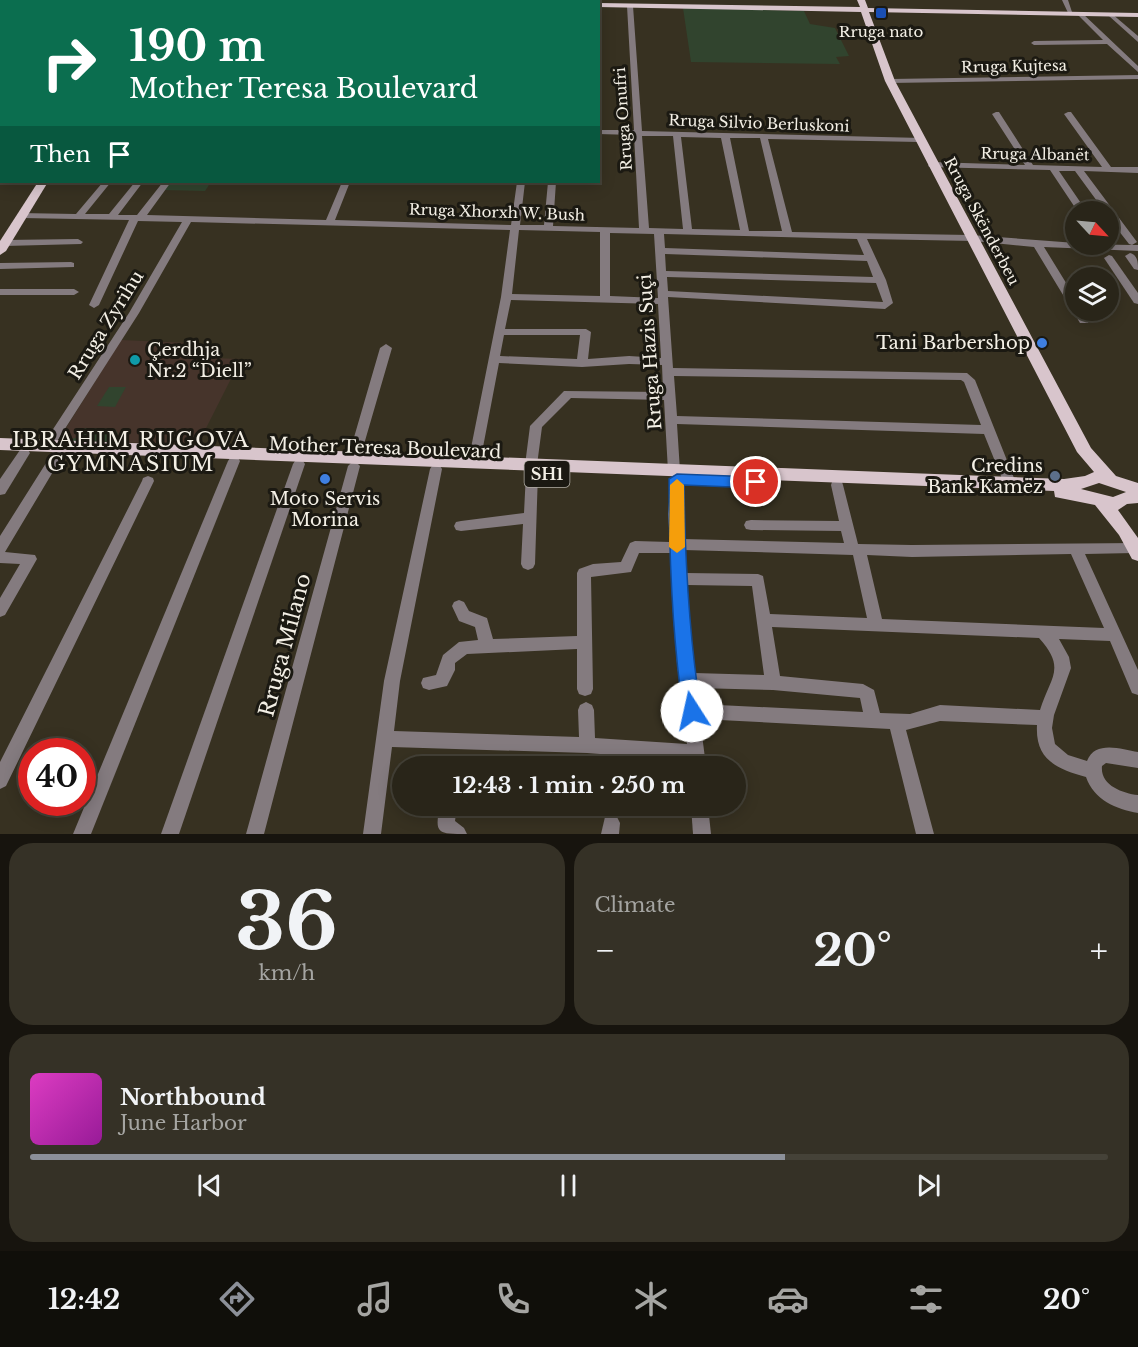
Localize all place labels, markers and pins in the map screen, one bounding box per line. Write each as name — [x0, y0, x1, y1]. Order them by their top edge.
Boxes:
marker: Rruga nato — [874, 6, 888, 20]
place label: Rruga nato — [839, 22, 923, 41]
place label: Tani Barbershop — [876, 332, 1030, 354]
marker: Tani Barbershop — [1035, 336, 1049, 350]
place label: Çerdhja Nr.2 “Diell” — [147, 339, 252, 382]
marker: Çerdhja Nr.2 “Diell” — [128, 353, 142, 367]
place label: Credins Bank Kamëz — [927, 455, 1043, 498]
pin — [730, 456, 781, 507]
marker: Credins Bank Kamëz — [1048, 469, 1062, 483]
marker: Moto Servis Morina — [318, 472, 332, 486]
place label: Moto Servis Morina — [270, 488, 380, 531]

